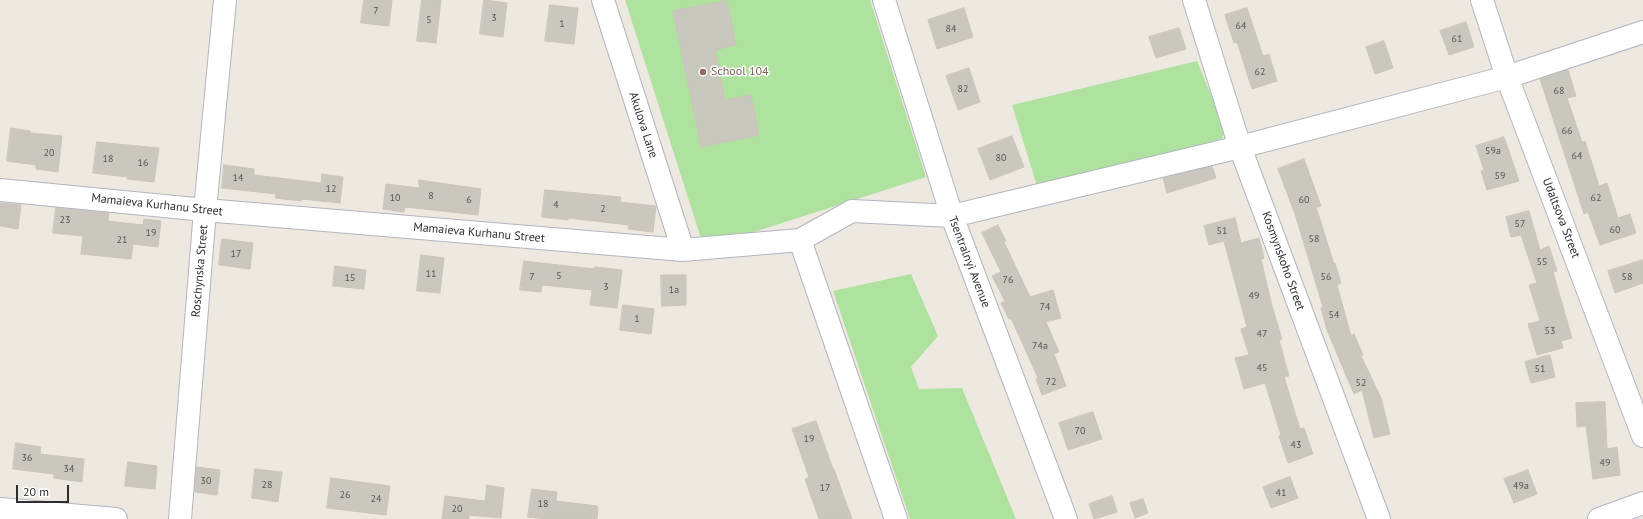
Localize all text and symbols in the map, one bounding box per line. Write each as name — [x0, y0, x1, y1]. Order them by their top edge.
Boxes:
house number: 7 — [373, 5, 379, 17]
house number: 3 — [491, 12, 497, 24]
house number: 5 — [426, 14, 432, 26]
house number: 1 — [559, 18, 565, 30]
house number: 64 — [1236, 20, 1246, 32]
house number: 84 — [946, 23, 956, 35]
house number: 61 — [1452, 33, 1462, 45]
place label: School 104 — [711, 65, 769, 79]
house number: 62 — [1255, 66, 1265, 78]
marker: School 104 — [698, 67, 708, 77]
house number: 82 — [958, 83, 968, 95]
house number: 68 — [1554, 85, 1564, 97]
street label: Akulova Lane — [626, 90, 660, 160]
house number: 66 — [1562, 125, 1572, 137]
house number: 59а — [1485, 145, 1501, 157]
house number: 20 — [44, 147, 54, 159]
house number: 64 — [1572, 150, 1582, 162]
house number: 80 — [996, 152, 1006, 164]
house number: 18 — [103, 153, 113, 165]
house number: 16 — [138, 157, 148, 169]
house number: 59 — [1495, 170, 1505, 182]
house number: 14 — [233, 172, 243, 184]
street label: Udaltsova Street — [1539, 176, 1583, 260]
house number: 12 — [326, 183, 336, 195]
house number: 8 — [428, 190, 434, 202]
street label: Mamaieva Kurhanu Street — [91, 191, 223, 219]
house number: 10 — [390, 192, 400, 204]
house number: 62 — [1591, 192, 1601, 204]
house number: 6 — [466, 194, 472, 206]
house number: 60 — [1299, 194, 1309, 206]
house number: 4 — [553, 199, 559, 211]
house number: 2 — [600, 203, 606, 215]
street label: Kosmynskoho Street — [1258, 210, 1308, 312]
house number: 23 — [60, 214, 70, 226]
street label: Tsentralnyi Avenue — [945, 214, 993, 310]
house number: 57 — [1515, 218, 1525, 230]
street label: Mamaieva Kurhanu Street — [413, 220, 545, 246]
street label: Roschynska Street — [189, 224, 211, 318]
house number: 60 — [1610, 224, 1620, 236]
house number: 51 — [1217, 225, 1227, 237]
house number: 19 — [146, 227, 156, 239]
house number: 58 — [1309, 233, 1319, 245]
house number: 21 — [117, 234, 127, 246]
house number: 17 — [231, 248, 241, 260]
house number: 55 — [1537, 256, 1547, 268]
house number: 11 — [426, 268, 436, 280]
house number: 5 — [556, 270, 562, 282]
house number: 7 — [529, 271, 535, 283]
house number: 56 — [1321, 271, 1331, 283]
house number: 58 — [1622, 271, 1632, 283]
house number: 15 — [345, 272, 355, 284]
house number: 76 — [1003, 274, 1013, 286]
house number: 3 — [603, 281, 609, 293]
house number: 1а — [669, 284, 679, 296]
house number: 49 — [1249, 290, 1259, 302]
house number: 74 — [1040, 301, 1050, 313]
house number: 54 — [1329, 309, 1339, 321]
house number: 1 — [634, 313, 640, 325]
house number: 53 — [1545, 325, 1555, 337]
house number: 47 — [1257, 328, 1267, 340]
house number: 74а — [1032, 340, 1048, 352]
house number: 45 — [1257, 362, 1267, 374]
house number: 51 — [1535, 363, 1545, 375]
house number: 72 — [1046, 376, 1056, 388]
house number: 52 — [1356, 377, 1366, 389]
house number: 70 — [1075, 425, 1085, 437]
house number: 19 — [804, 433, 814, 445]
house number: 43 — [1291, 439, 1301, 451]
house number: 36 — [22, 452, 32, 464]
house number: 49 — [1600, 457, 1610, 469]
house number: 34 — [64, 463, 74, 475]
house number: 30 — [201, 475, 211, 487]
scale bar — [18, 477, 71, 503]
house number: 28 — [262, 479, 272, 491]
house number: 49а — [1513, 480, 1529, 492]
house number: 17 — [820, 482, 830, 494]
text: 20 m — [23, 484, 49, 499]
house number: 41 — [1276, 487, 1286, 499]
house number: 26 — [340, 489, 350, 501]
house number: 24 — [371, 493, 381, 505]
house number: 18 — [538, 498, 548, 510]
house number: 20 — [452, 503, 462, 515]

